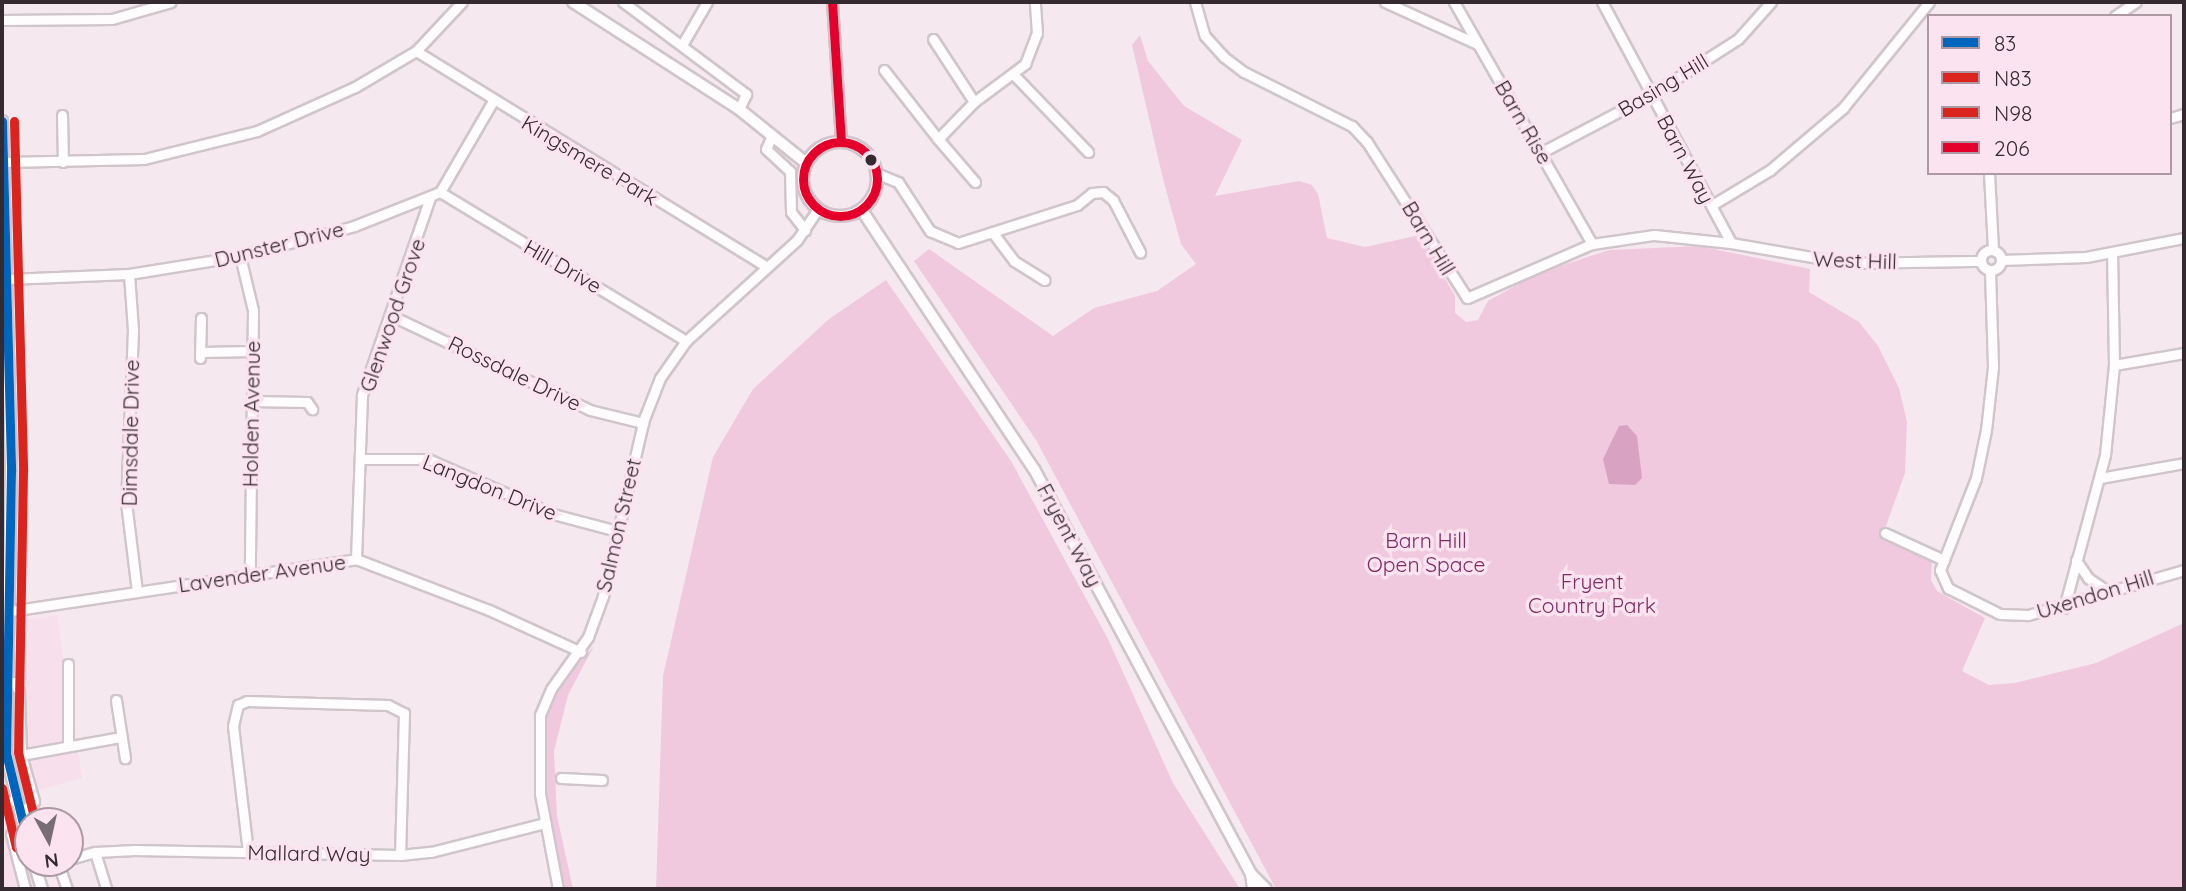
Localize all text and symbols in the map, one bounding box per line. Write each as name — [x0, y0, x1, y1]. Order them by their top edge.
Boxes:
legend — [1927, 14, 2172, 175]
text: 83 — [1994, 30, 2016, 56]
street label: Basing Hill — [1613, 48, 1713, 122]
text: N83 — [1994, 65, 2032, 91]
street label: Barn Rise — [1490, 76, 1558, 168]
text: N98 — [1994, 100, 2032, 126]
street label: Kingsmere Park — [517, 109, 663, 211]
street label: Barn Way — [1652, 110, 1720, 208]
text: 206 — [1994, 135, 2029, 161]
unlabelled marker — [864, 153, 878, 167]
street label: Barn Hill — [1397, 197, 1461, 279]
street label: Dunster Drive — [212, 216, 346, 272]
street label: Hill Drive — [520, 234, 606, 298]
street label: Glenwood Grove — [354, 235, 430, 395]
street label: West Hill — [1813, 246, 1897, 274]
street label: Rossdale Drive — [445, 330, 585, 416]
street label: Holden Avenue — [237, 340, 265, 488]
street label: Dimsdale Drive — [116, 359, 144, 507]
street label: Langdon Drive — [419, 449, 561, 525]
street label: Salmon Street — [590, 456, 646, 594]
street label: Fryent Way — [1032, 479, 1108, 591]
park label: Barn Hill Open Space — [1367, 527, 1485, 577]
street label: Lavender Avenue — [177, 549, 347, 597]
street label: Uxendon Hill — [2033, 564, 2157, 624]
park label: Fryent Country Park — [1528, 568, 1656, 618]
north arrow — [14, 807, 84, 877]
street label: Mallard Way — [247, 839, 371, 867]
text: N — [43, 848, 60, 874]

